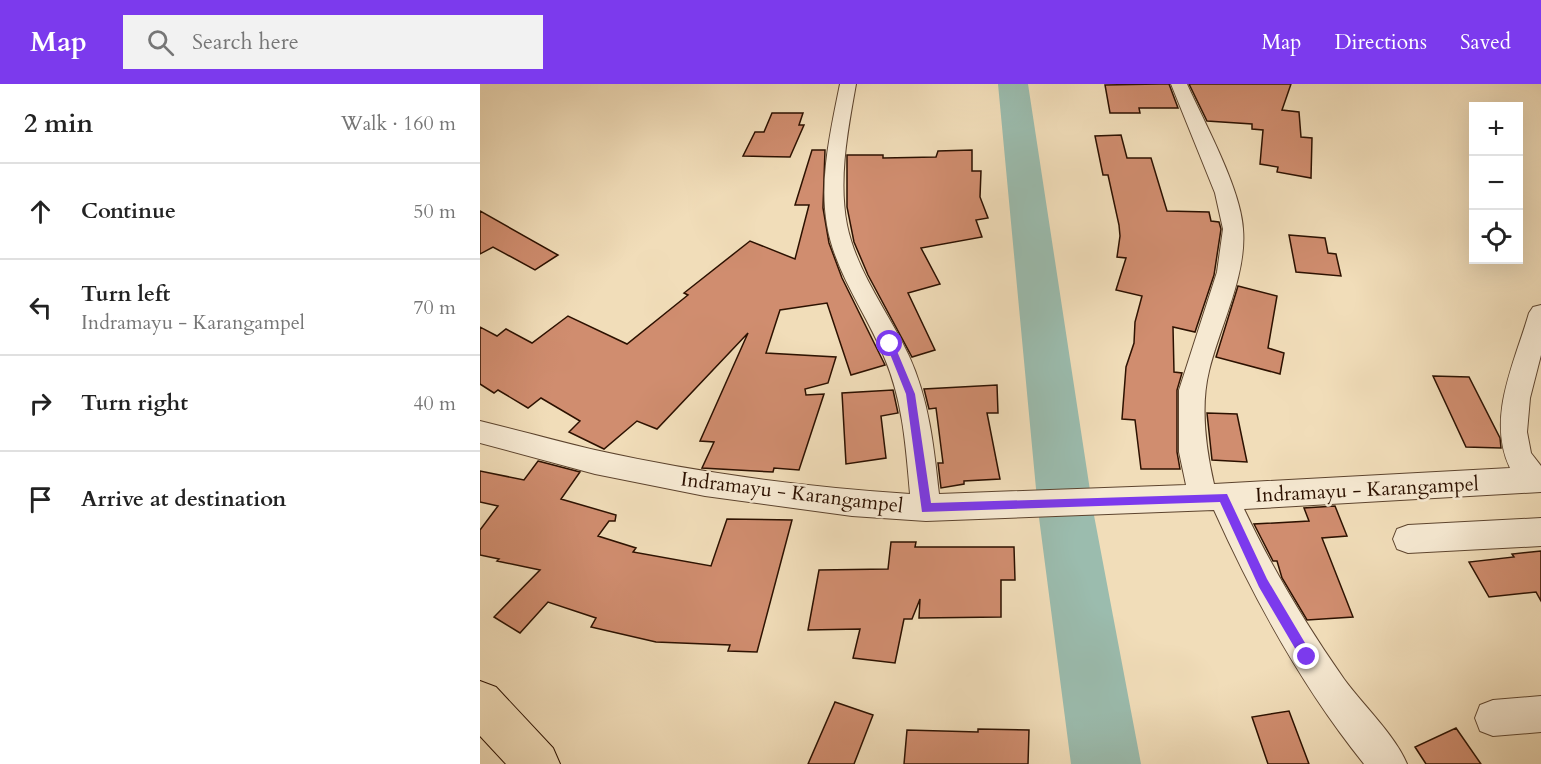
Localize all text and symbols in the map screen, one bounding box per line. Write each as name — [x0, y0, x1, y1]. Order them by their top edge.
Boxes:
search box — [123, 15, 543, 69]
text: Map — [30, 23, 87, 61]
icon: search — [144, 26, 177, 59]
text: Search here — [192, 27, 299, 57]
text: Map — [1261, 28, 1301, 57]
text: Directions — [1334, 28, 1427, 57]
text: Saved — [1460, 28, 1511, 57]
map controls — [1469, 102, 1523, 264]
button: + — [1469, 102, 1523, 156]
text: 2 min — [24, 106, 93, 141]
text: Walk · 160 m — [341, 110, 456, 137]
button: − — [1469, 156, 1523, 210]
icon: ahead — [24, 195, 57, 228]
text: Continue — [81, 196, 176, 226]
text: 50 m — [413, 198, 456, 225]
button: locate — [1469, 210, 1523, 264]
text: Turn left — [81, 279, 170, 309]
icon: left — [24, 291, 57, 324]
text: 70 m — [413, 294, 456, 321]
text: Indramayu - Karangampel — [81, 309, 305, 336]
route start — [876, 330, 902, 356]
icon: right — [24, 387, 57, 420]
text: Turn right — [81, 388, 188, 418]
text: 40 m — [413, 390, 456, 417]
street label: Indramayu - Karangampel — [679, 465, 905, 520]
street label: Indramayu - Karangampel — [1254, 470, 1480, 509]
icon: arrive — [24, 483, 57, 516]
text: Arrive at destination — [81, 484, 286, 514]
route end — [1293, 643, 1319, 669]

